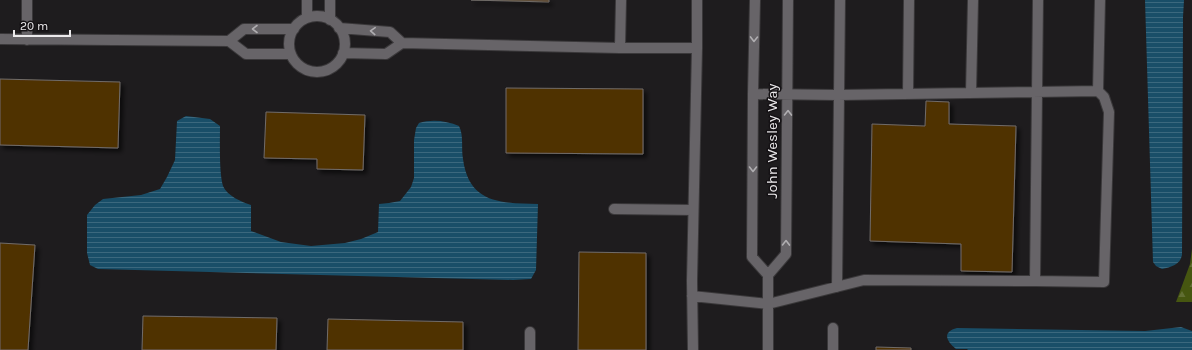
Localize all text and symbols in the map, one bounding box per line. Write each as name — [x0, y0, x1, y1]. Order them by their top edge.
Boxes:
scale bar — [14, 12, 70, 38]
text: 20 m — [20, 19, 48, 33]
one-way arrow — [252, 25, 258, 33]
one-way arrow — [370, 26, 376, 35]
one-way arrow — [750, 36, 759, 42]
street label: John Wesley Way — [763, 83, 781, 199]
one-way arrow — [784, 110, 792, 116]
one-way arrow — [749, 166, 757, 172]
one-way arrow — [782, 240, 791, 246]

